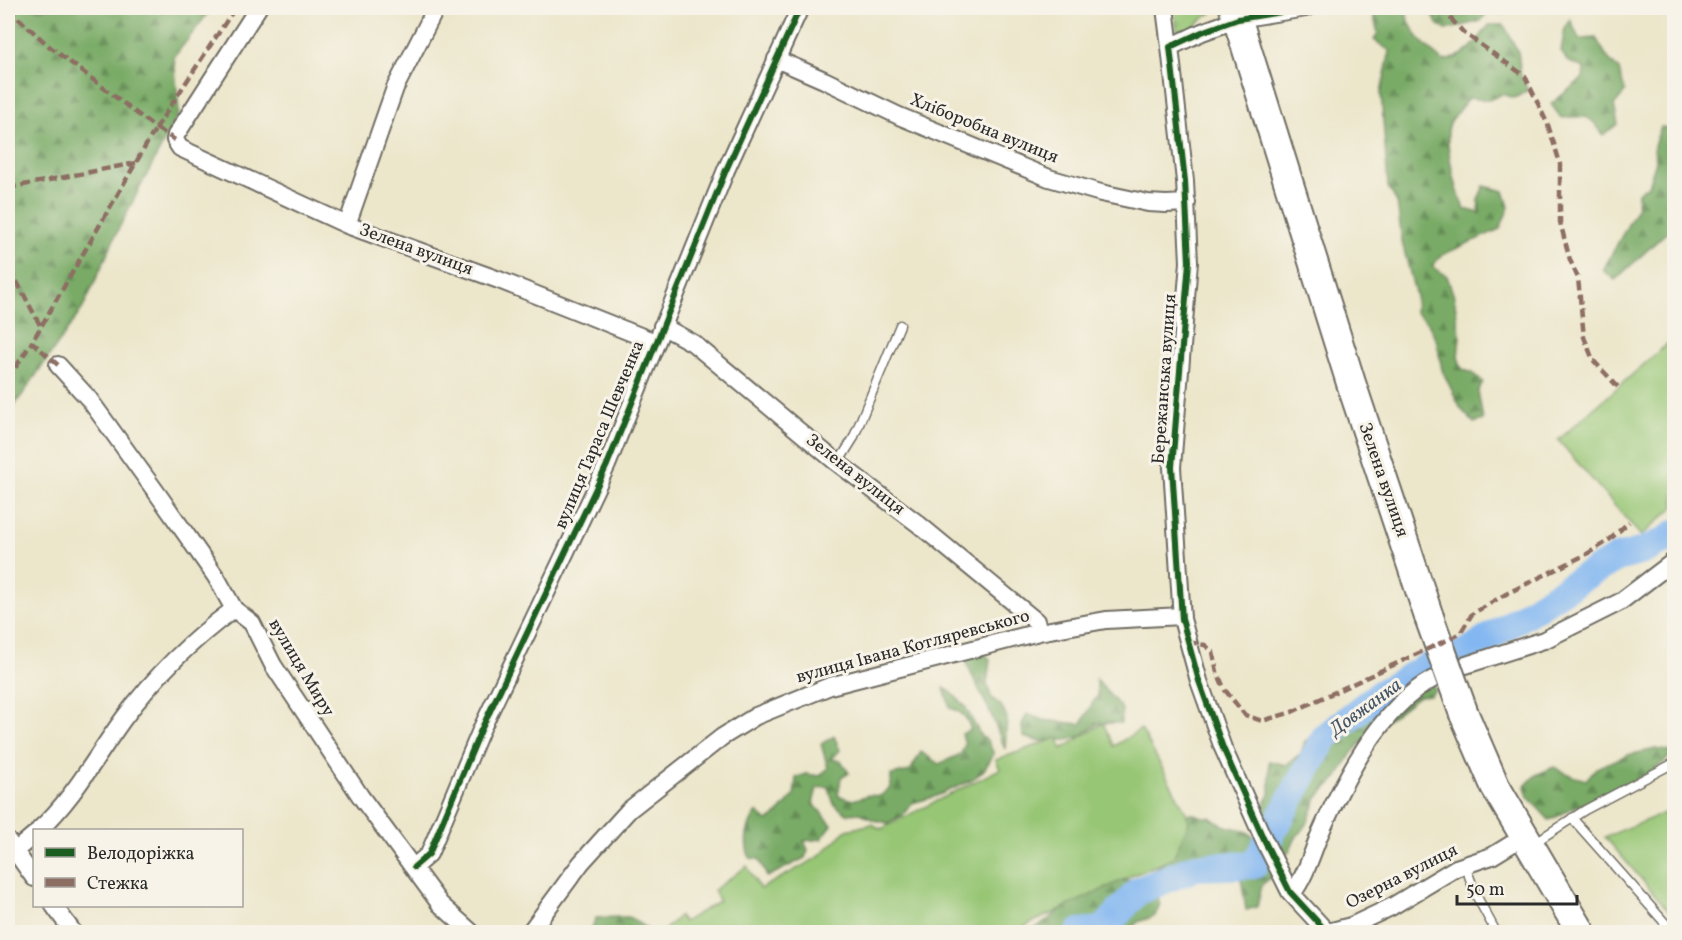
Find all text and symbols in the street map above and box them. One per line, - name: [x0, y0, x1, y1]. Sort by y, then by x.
- street label: Хліборобна вулиця: [906, 88, 1062, 170]
- street label: Зелена вулиця: [356, 218, 476, 282]
- street label: Бережанська вулиця: [1147, 293, 1183, 465]
- street label: вулиця Тараса Шевченка: [549, 337, 651, 533]
- street label: Зелена вулиця: [1352, 419, 1414, 541]
- street label: Зелена вулиця: [800, 428, 910, 522]
- street label: вулиця Івана Котляревського: [794, 604, 1032, 690]
- street label: вулиця Миру: [262, 614, 340, 722]
- water label: Довжанка: [1322, 672, 1408, 745]
- legend: [33, 829, 243, 907]
- street label: Озерна вулиця: [1342, 838, 1462, 916]
- text: Велодоріжка: [87, 842, 195, 867]
- scale bar: [1457, 868, 1577, 906]
- text: Стежка: [87, 872, 149, 897]
- text: 50 m: [1466, 878, 1505, 903]

